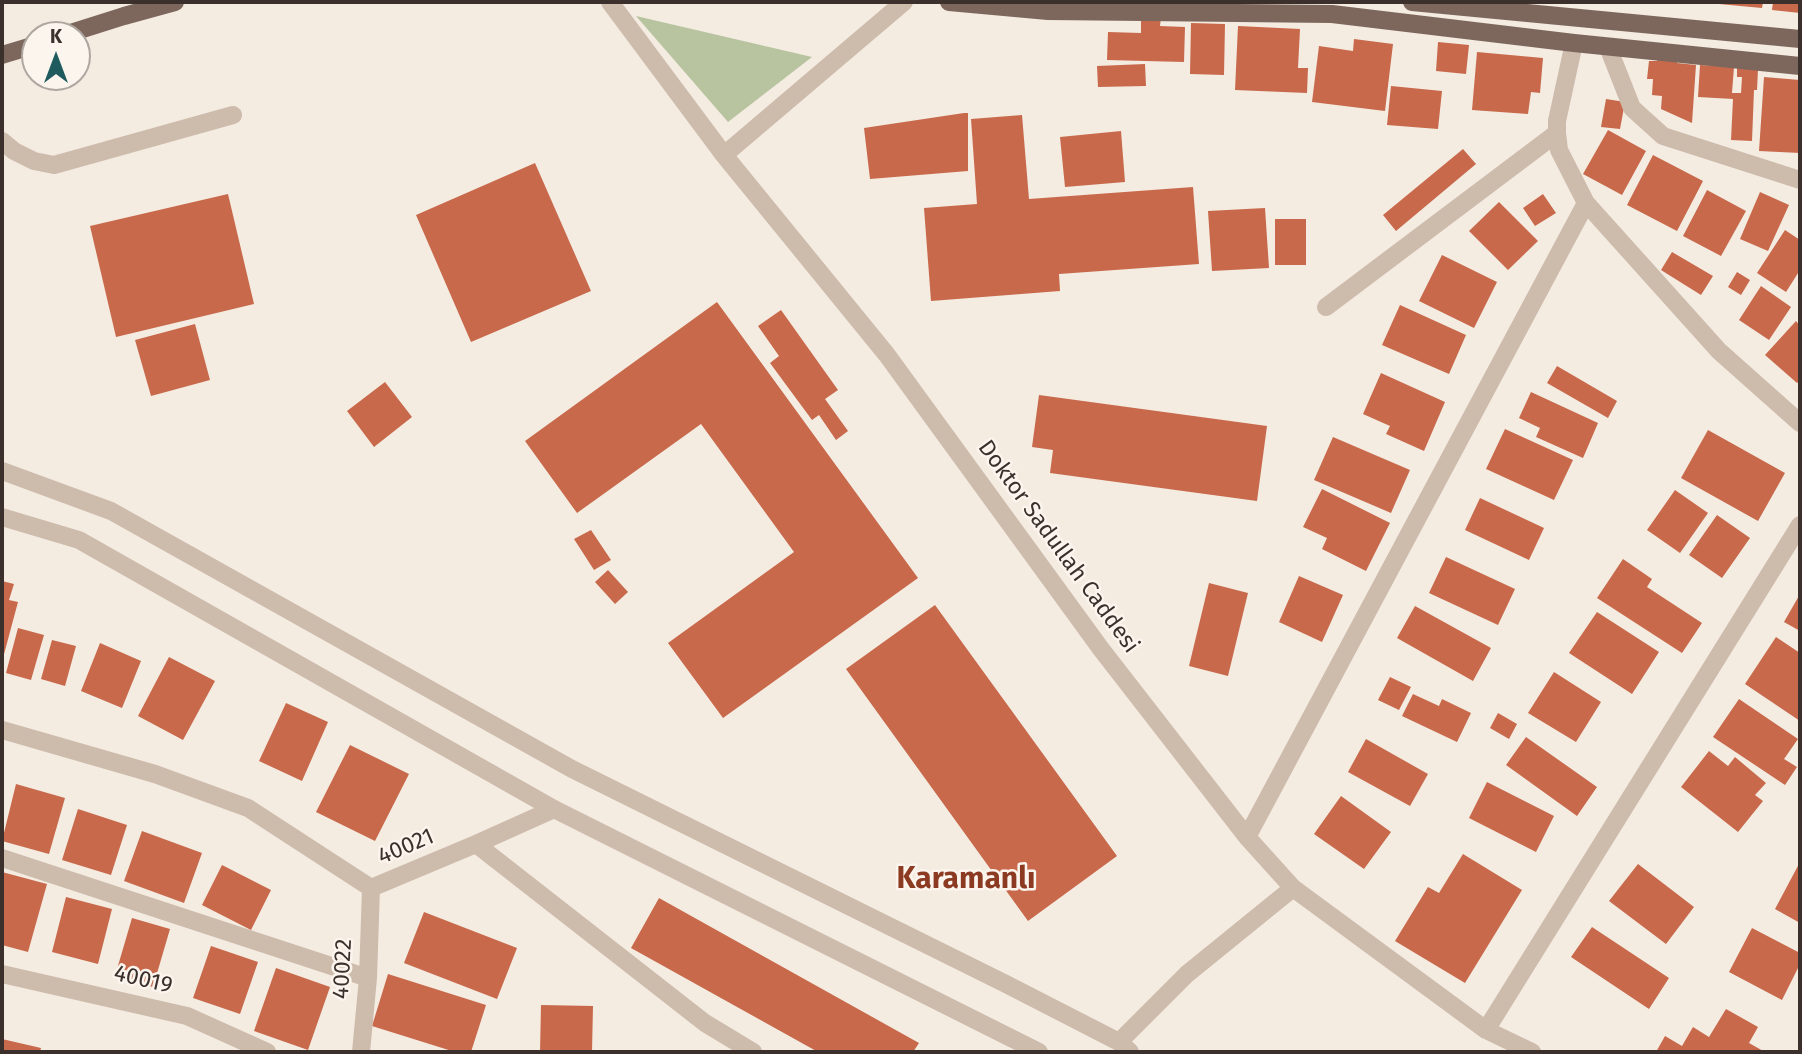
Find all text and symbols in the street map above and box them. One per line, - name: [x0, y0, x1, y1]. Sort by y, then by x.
- north arrow: [21, 21, 91, 91]
- text: K: [50, 25, 62, 48]
- street label: Doktor Sadullah Caddesi: [971, 435, 1145, 659]
- street label: 40021: [374, 823, 438, 871]
- district label: Karamanlı: [896, 862, 1036, 898]
- street label: 40022: [328, 938, 358, 1000]
- street label: 40019: [111, 960, 175, 1000]

